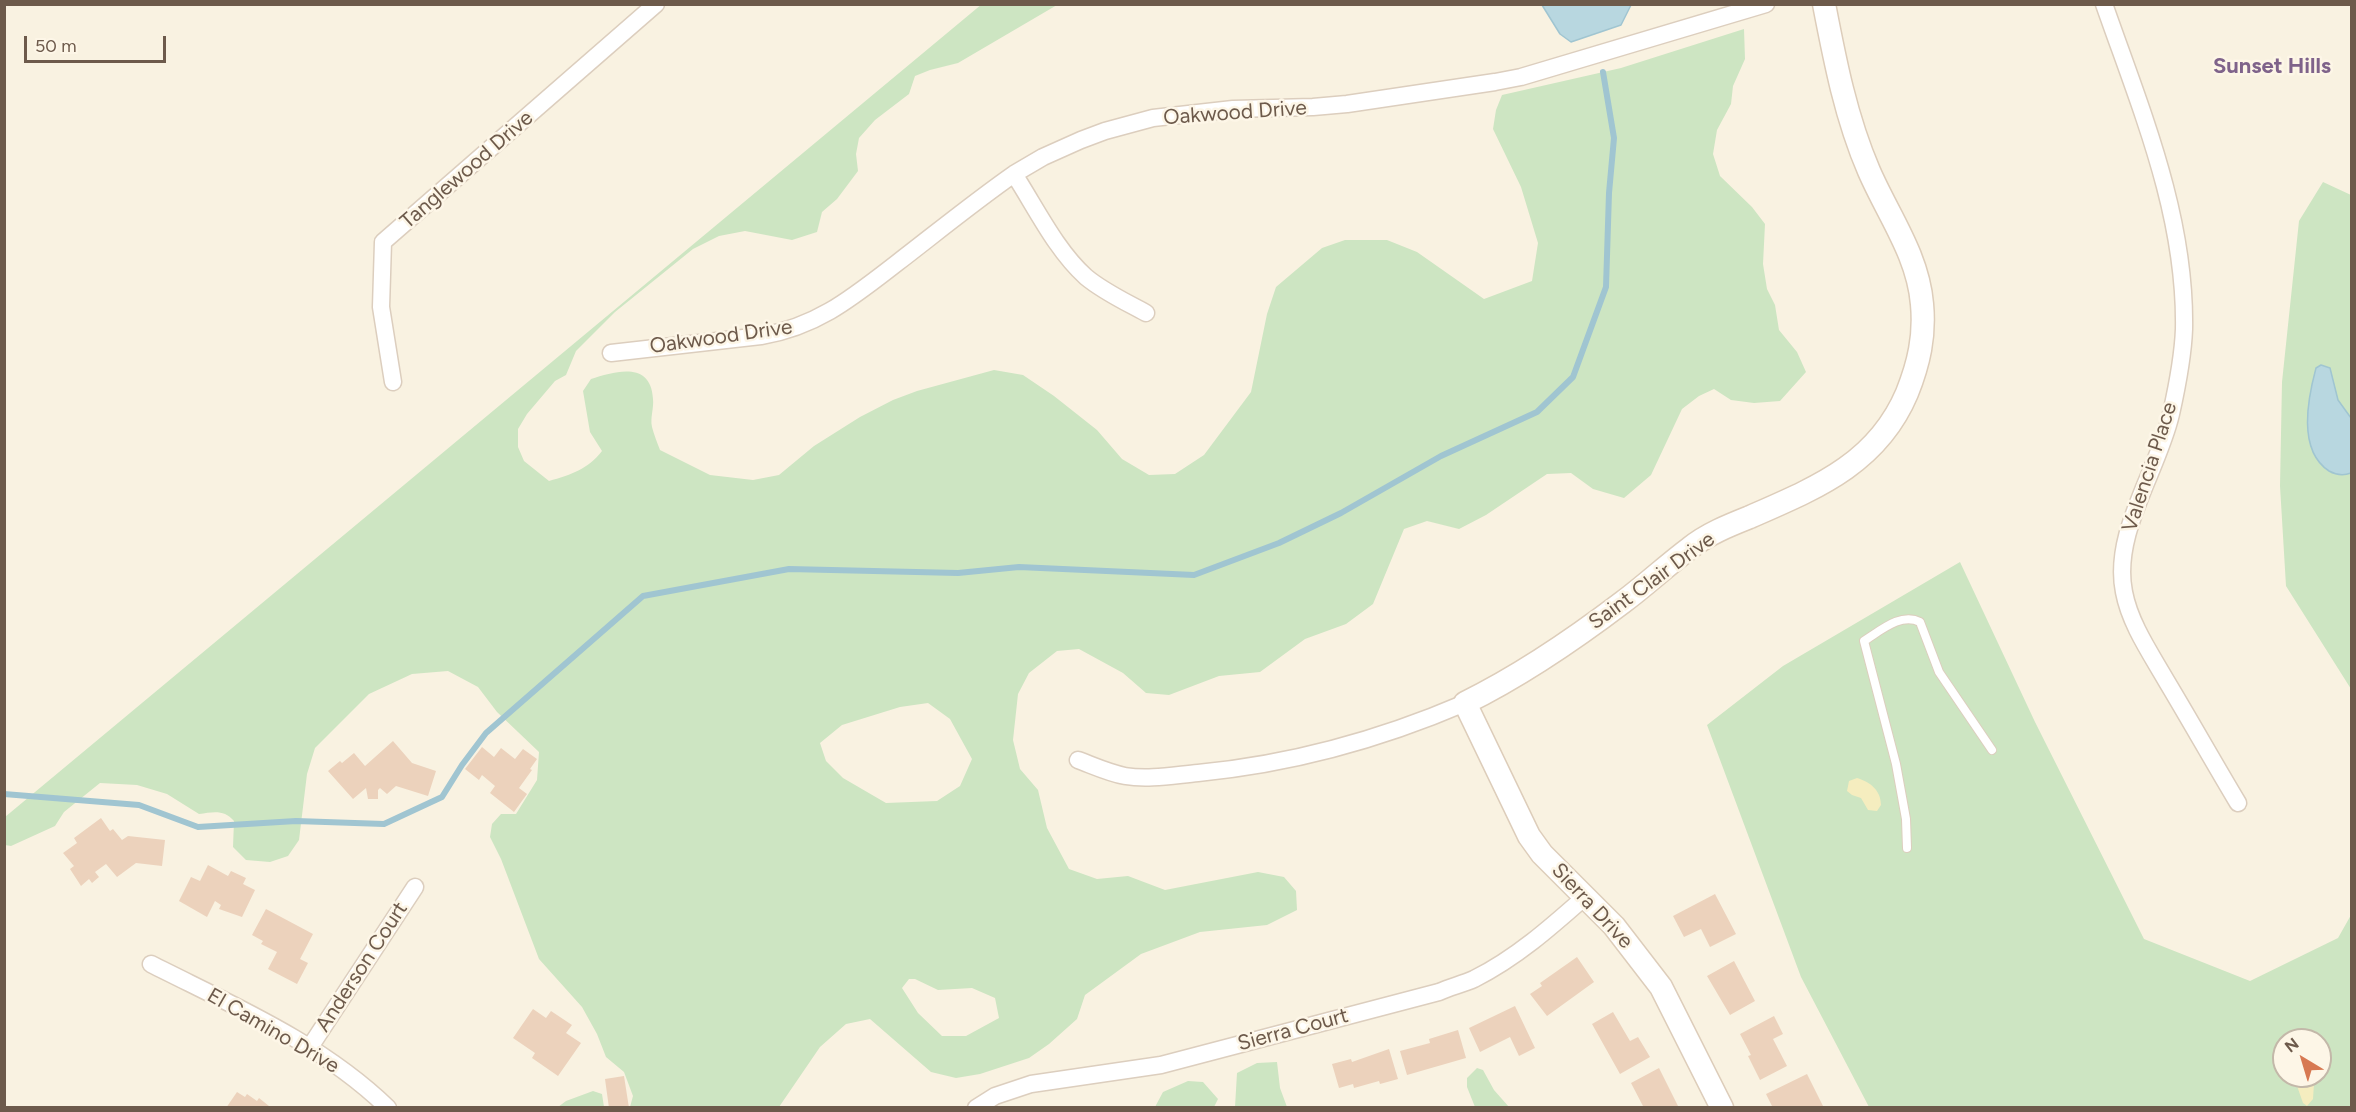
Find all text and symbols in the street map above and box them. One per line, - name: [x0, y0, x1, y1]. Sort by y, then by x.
- scale bar: [27, 24, 170, 62]
- text: 50 m: [35, 35, 77, 57]
- district label: Sunset Hills: [2213, 54, 2331, 80]
- street label: Oakwood Drive: [1162, 95, 1308, 131]
- street label: Tanglewood Drive: [396, 106, 538, 234]
- street label: Oakwood Drive: [648, 315, 794, 359]
- street label: Valencia Place: [2117, 399, 2183, 535]
- street label: Saint Clair Drive: [1584, 527, 1720, 635]
- street label: Sierra Drive: [1546, 858, 1638, 954]
- street label: Anderson Court: [311, 897, 413, 1037]
- street label: El Camino Drive: [202, 983, 344, 1079]
- street label: Sierra Court: [1235, 1003, 1351, 1057]
- north arrow: [2272, 1028, 2332, 1088]
- text: N: [2281, 1034, 2303, 1056]

